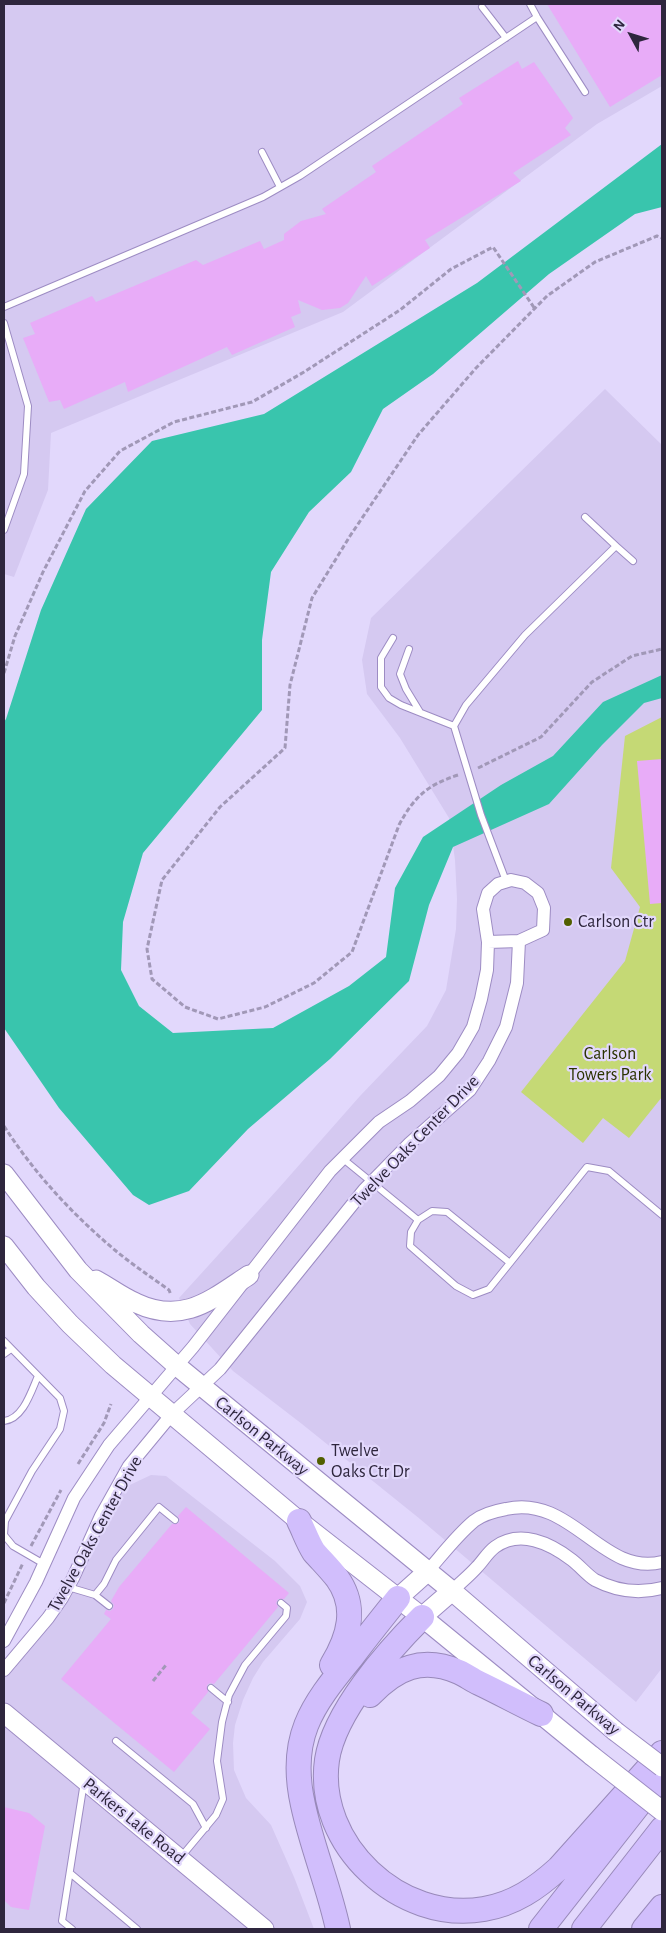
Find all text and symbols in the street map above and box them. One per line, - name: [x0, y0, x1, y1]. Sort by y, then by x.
- north arrow: [606, 10, 656, 60]
- text: N: [611, 17, 628, 34]
- place label: Carlson Ctr: [578, 911, 654, 933]
- marker: Carlson Ctr: [562, 916, 574, 928]
- park label: Carlson Towers Park: [569, 1043, 651, 1086]
- street label: Twelve Oaks Center Drive: [346, 1071, 484, 1211]
- street label: Carlson Parkway: [211, 1392, 313, 1480]
- place label: Twelve Oaks Ctr Dr: [331, 1440, 410, 1482]
- street label: Twelve Oaks Center Drive: [43, 1452, 147, 1616]
- marker: Twelve Oaks Ctr Dr: [315, 1455, 327, 1467]
- street label: Carlson Parkway: [523, 1650, 625, 1740]
- street label: Parkers Lake Road: [79, 1773, 189, 1869]

